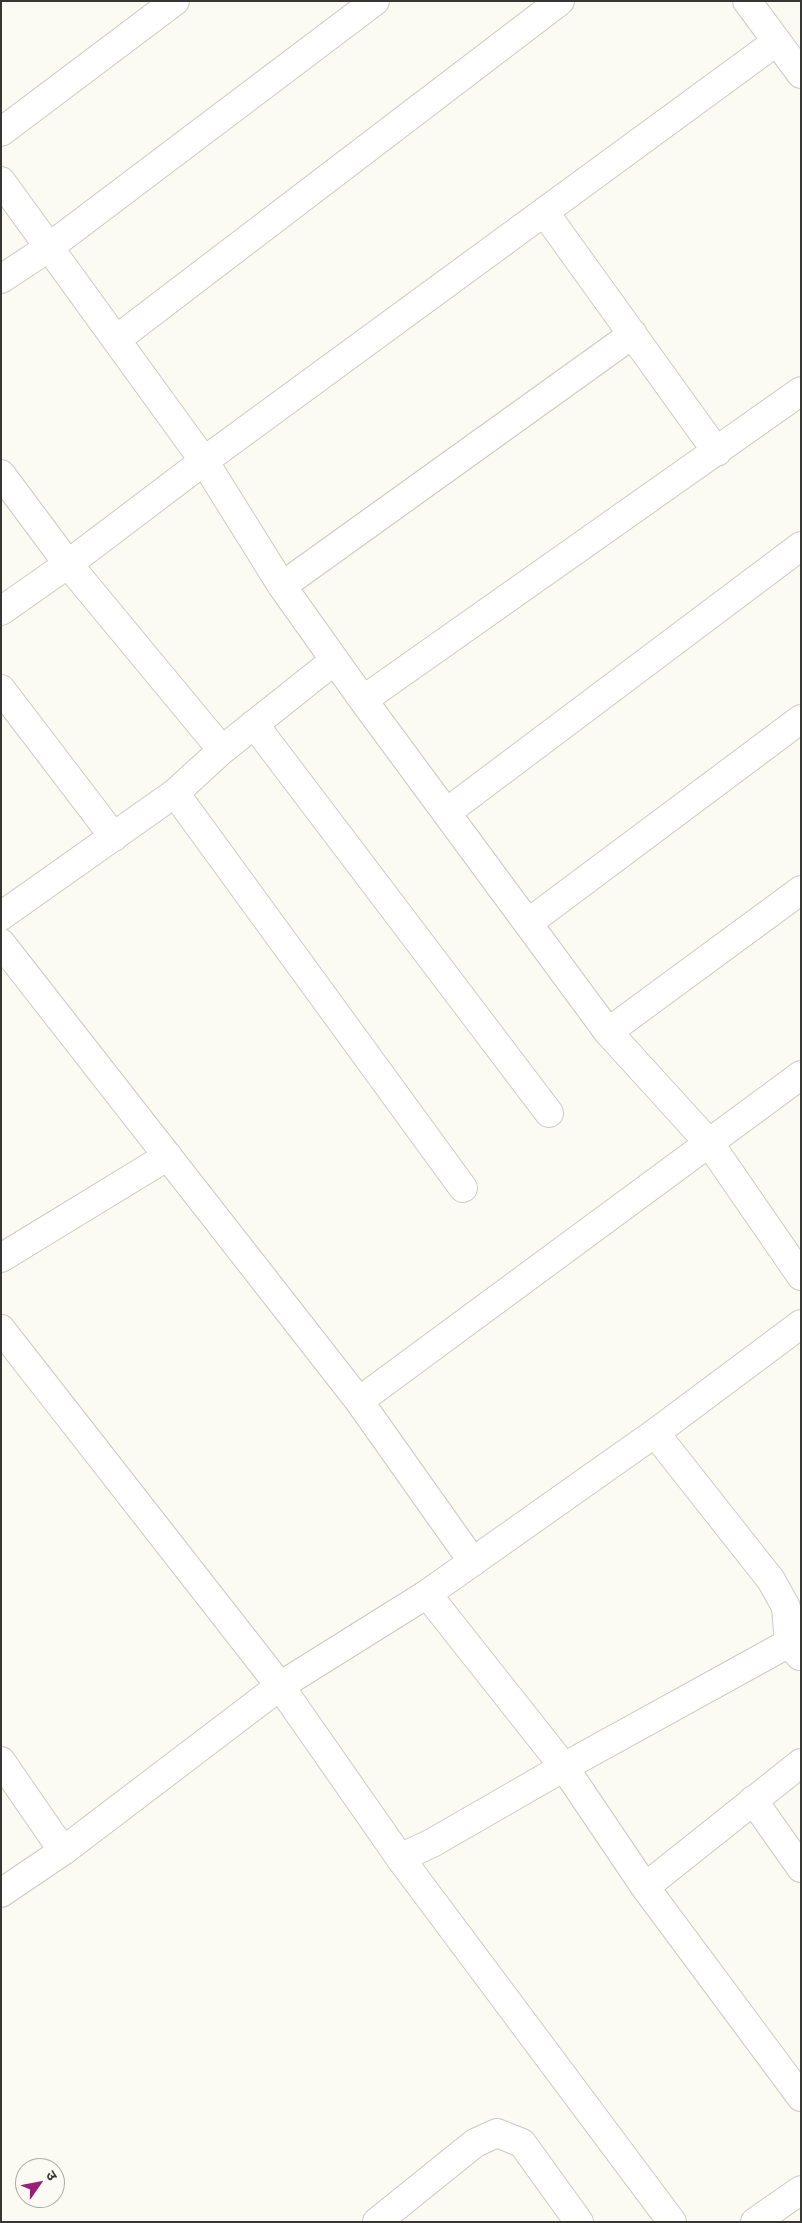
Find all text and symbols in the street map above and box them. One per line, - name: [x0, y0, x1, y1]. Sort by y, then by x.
- north arrow: [15, 2158, 65, 2208]
- text: उ: [42, 2167, 62, 2184]

